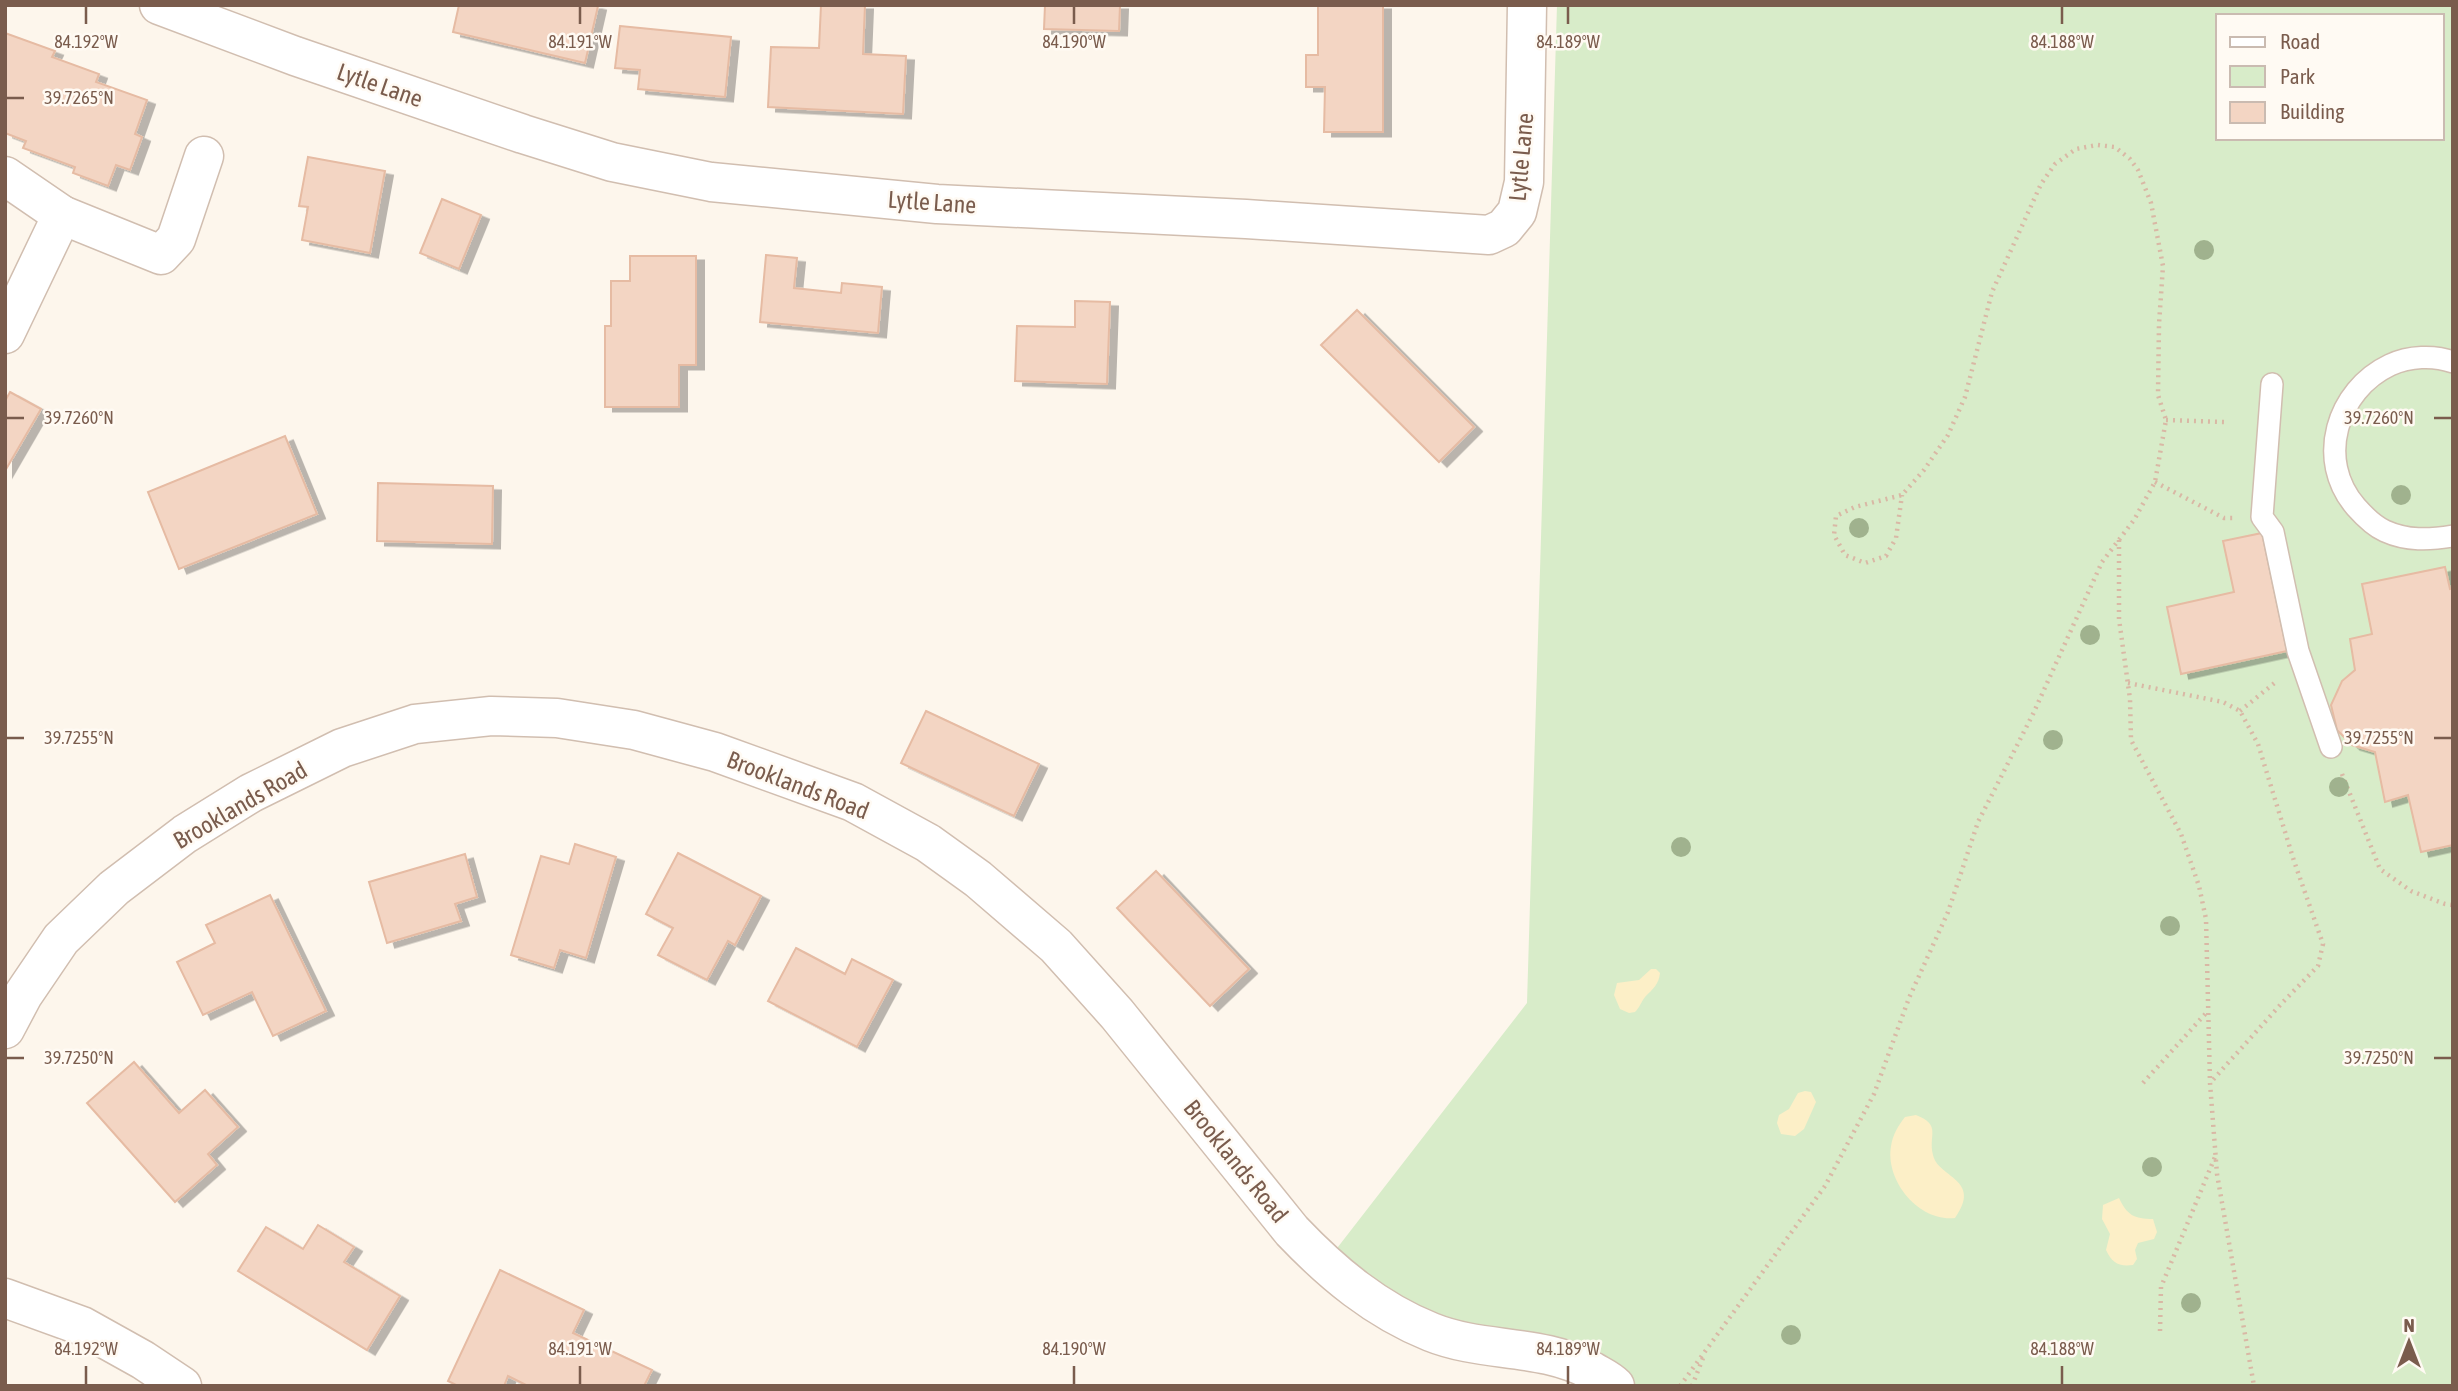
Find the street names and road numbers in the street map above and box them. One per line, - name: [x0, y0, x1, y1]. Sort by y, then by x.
- street label: Lytle Lane: [334, 58, 426, 112]
- street label: Lytle Lane: [1504, 112, 1538, 202]
- street label: Lytle Lane: [887, 185, 977, 219]
- street label: Brooklands Road: [723, 746, 873, 824]
- street label: Brooklands Road: [168, 756, 312, 854]
- street label: Brooklands Road: [1178, 1094, 1294, 1228]

